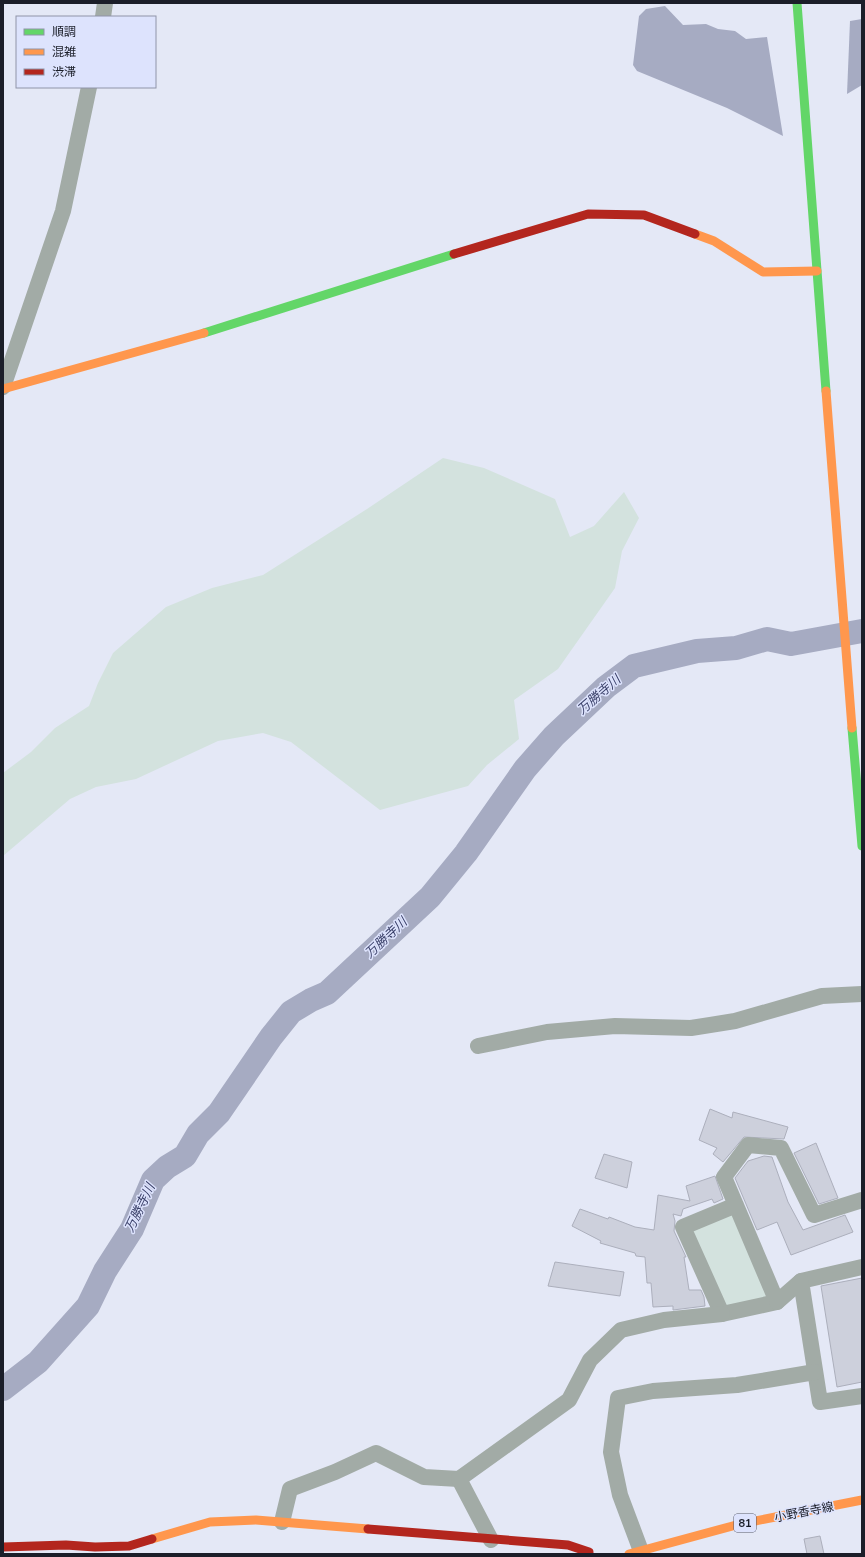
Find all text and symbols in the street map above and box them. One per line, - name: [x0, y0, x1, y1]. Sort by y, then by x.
- legend: [16, 16, 156, 88]
- text: 順調: [52, 24, 76, 40]
- text: 混雑: [52, 44, 76, 60]
- text: 渋滞: [52, 64, 76, 80]
- water label: 万勝寺川: [573, 670, 626, 719]
- water label: 万勝寺川: [361, 912, 413, 962]
- water label: 万勝寺川: [121, 1179, 160, 1235]
- street label: 小野香寺線: [773, 1498, 835, 1526]
- road number: 81: [734, 1514, 756, 1532]

